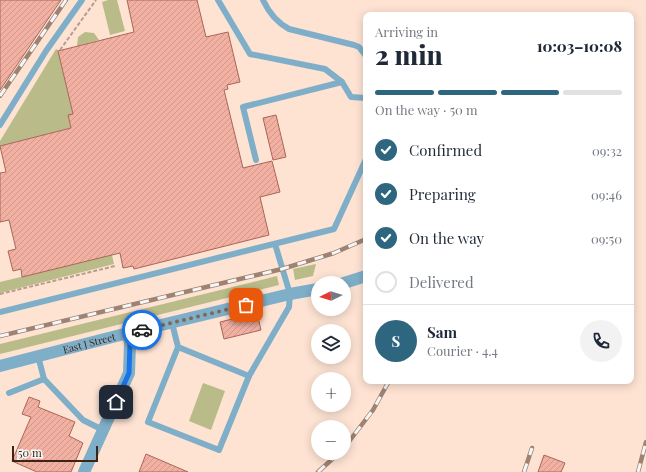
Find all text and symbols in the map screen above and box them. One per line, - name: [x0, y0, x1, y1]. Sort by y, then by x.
- text: Arriving in: [375, 23, 438, 40]
- text: 10:03–10:08: [537, 36, 622, 56]
- text: 2 min: [375, 37, 443, 72]
- text: On the way · 50 m: [375, 101, 478, 118]
- icon: check: [375, 139, 397, 161]
- text: Confirmed: [409, 140, 482, 160]
- text: 09:32: [592, 142, 622, 159]
- icon: check: [375, 183, 397, 205]
- text: Preparing: [409, 184, 476, 204]
- text: 09:46: [591, 186, 622, 203]
- icon: check: [375, 227, 397, 249]
- text: On the way: [409, 228, 484, 248]
- text: 09:50: [591, 230, 622, 247]
- text: Delivered: [409, 272, 474, 292]
- north arrow: [311, 276, 351, 316]
- map controls: [311, 276, 351, 460]
- pin: [229, 288, 263, 322]
- icon: bag: [235, 294, 257, 316]
- courier: [122, 310, 162, 350]
- icon: car: [131, 319, 153, 341]
- button: phone: [580, 320, 622, 362]
- text: Sam: [427, 322, 457, 342]
- button: layers: [311, 324, 351, 364]
- street label: East J Street: [61, 329, 117, 357]
- text: S: [392, 331, 400, 351]
- text: Courier · 4.4: [427, 342, 498, 359]
- button: +: [311, 372, 351, 412]
- pin: [99, 385, 133, 419]
- icon: home: [105, 391, 127, 413]
- button: −: [311, 420, 351, 460]
- scale bar: [12, 444, 98, 463]
- text: 50 m: [18, 445, 42, 460]

